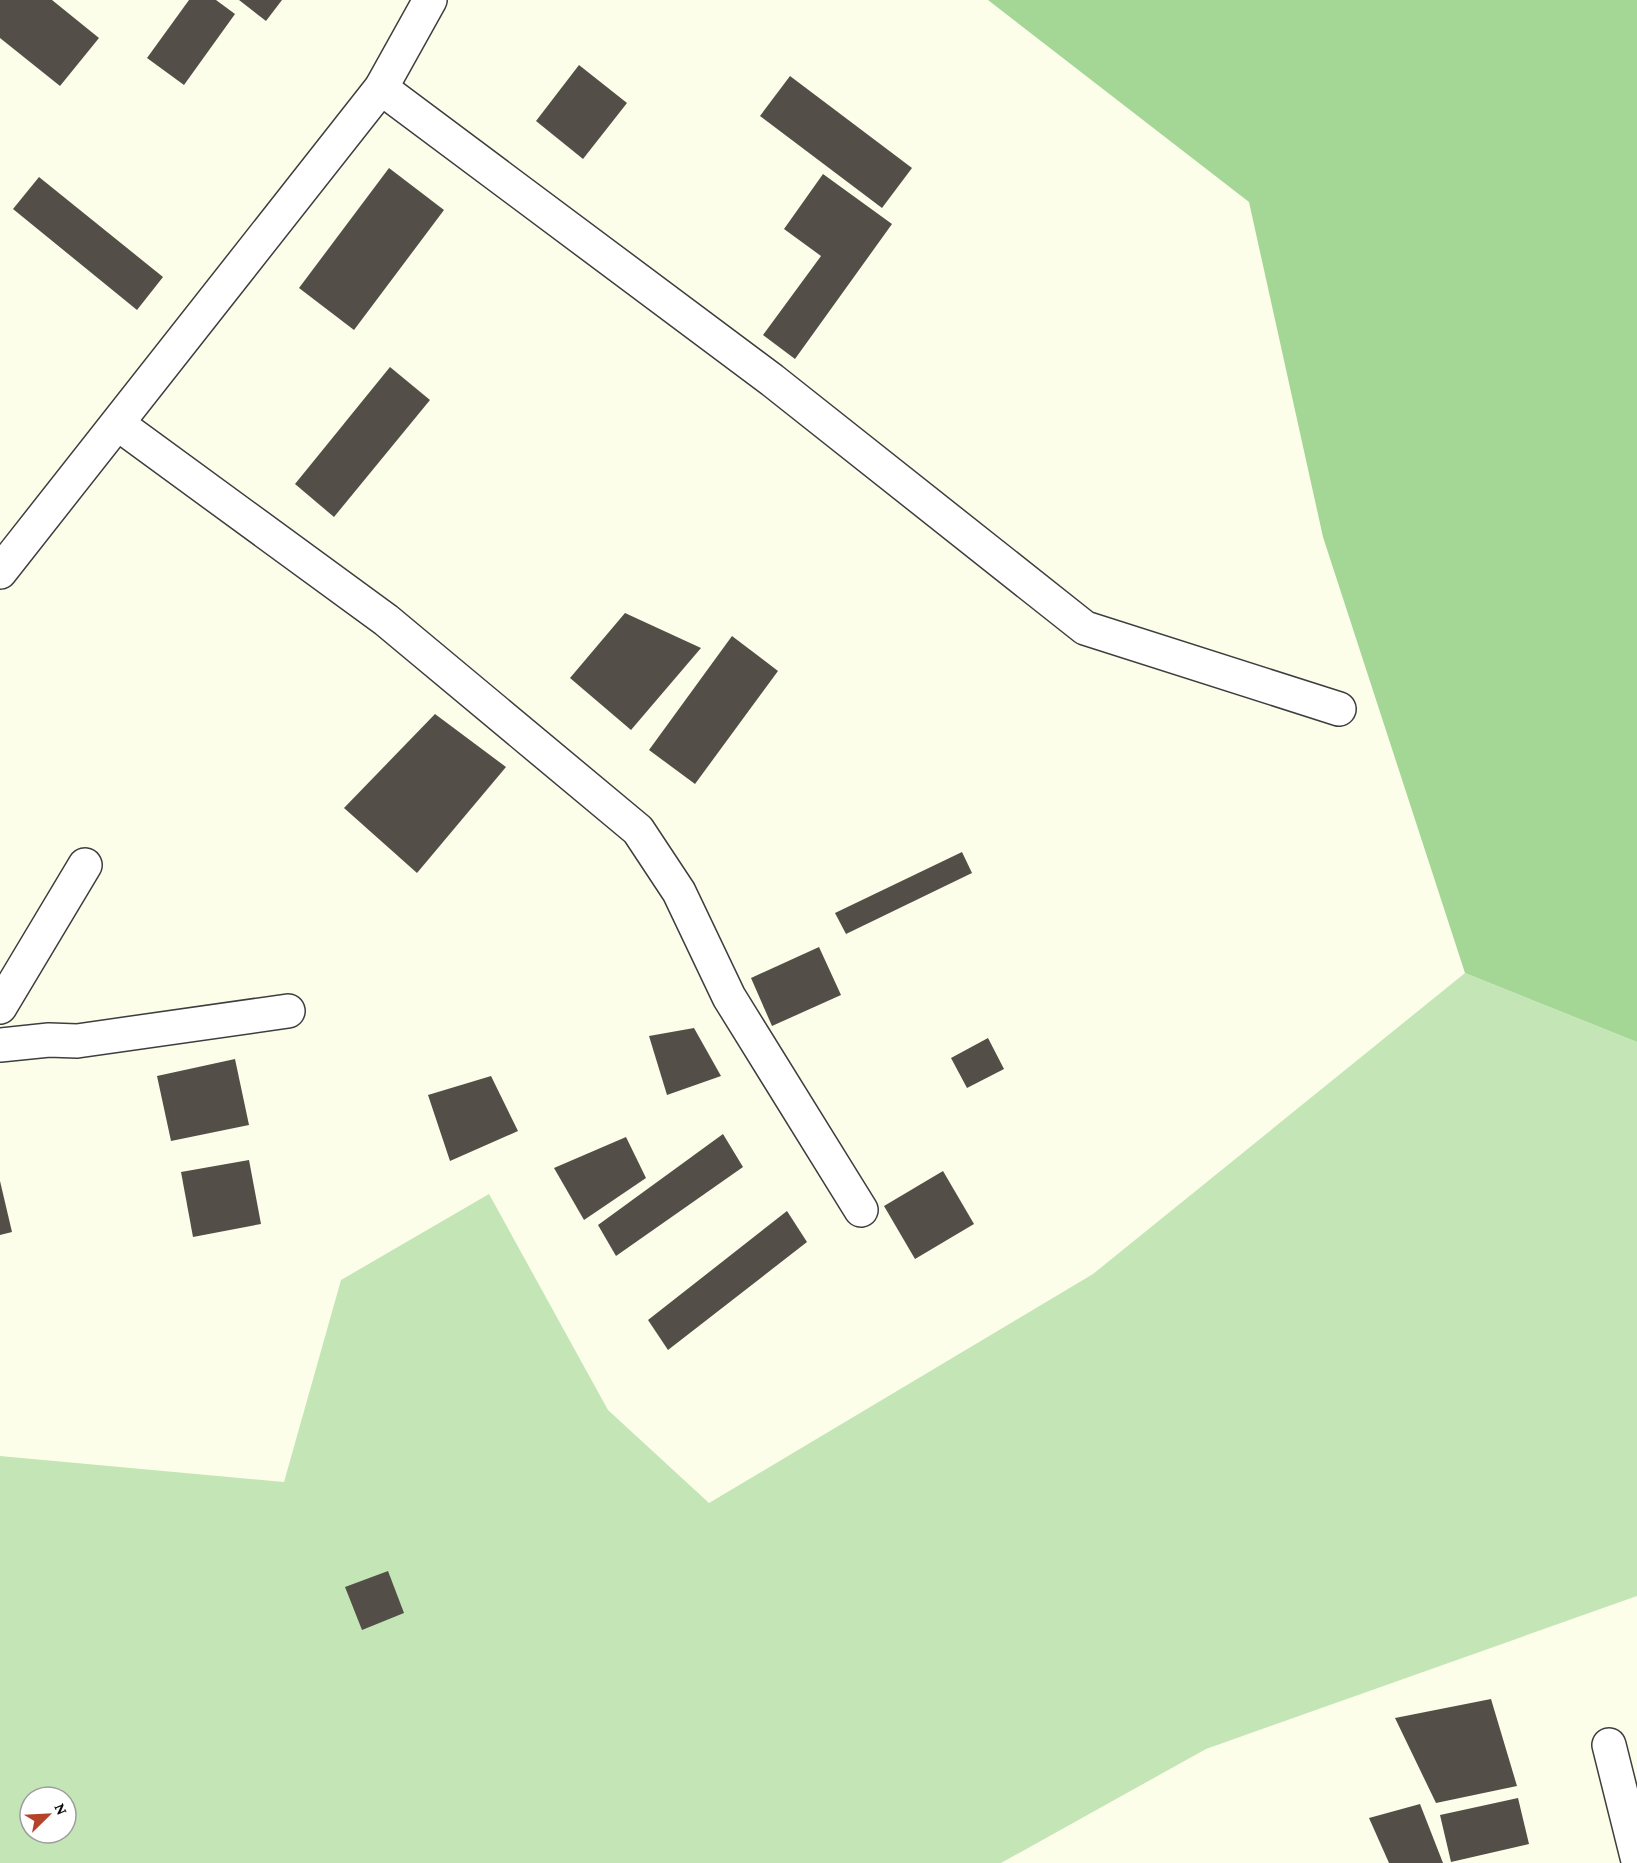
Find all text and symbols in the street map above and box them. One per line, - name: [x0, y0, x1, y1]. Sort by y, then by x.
- north arrow: [18, 1785, 78, 1845]
- text: N: [51, 1801, 71, 1818]

